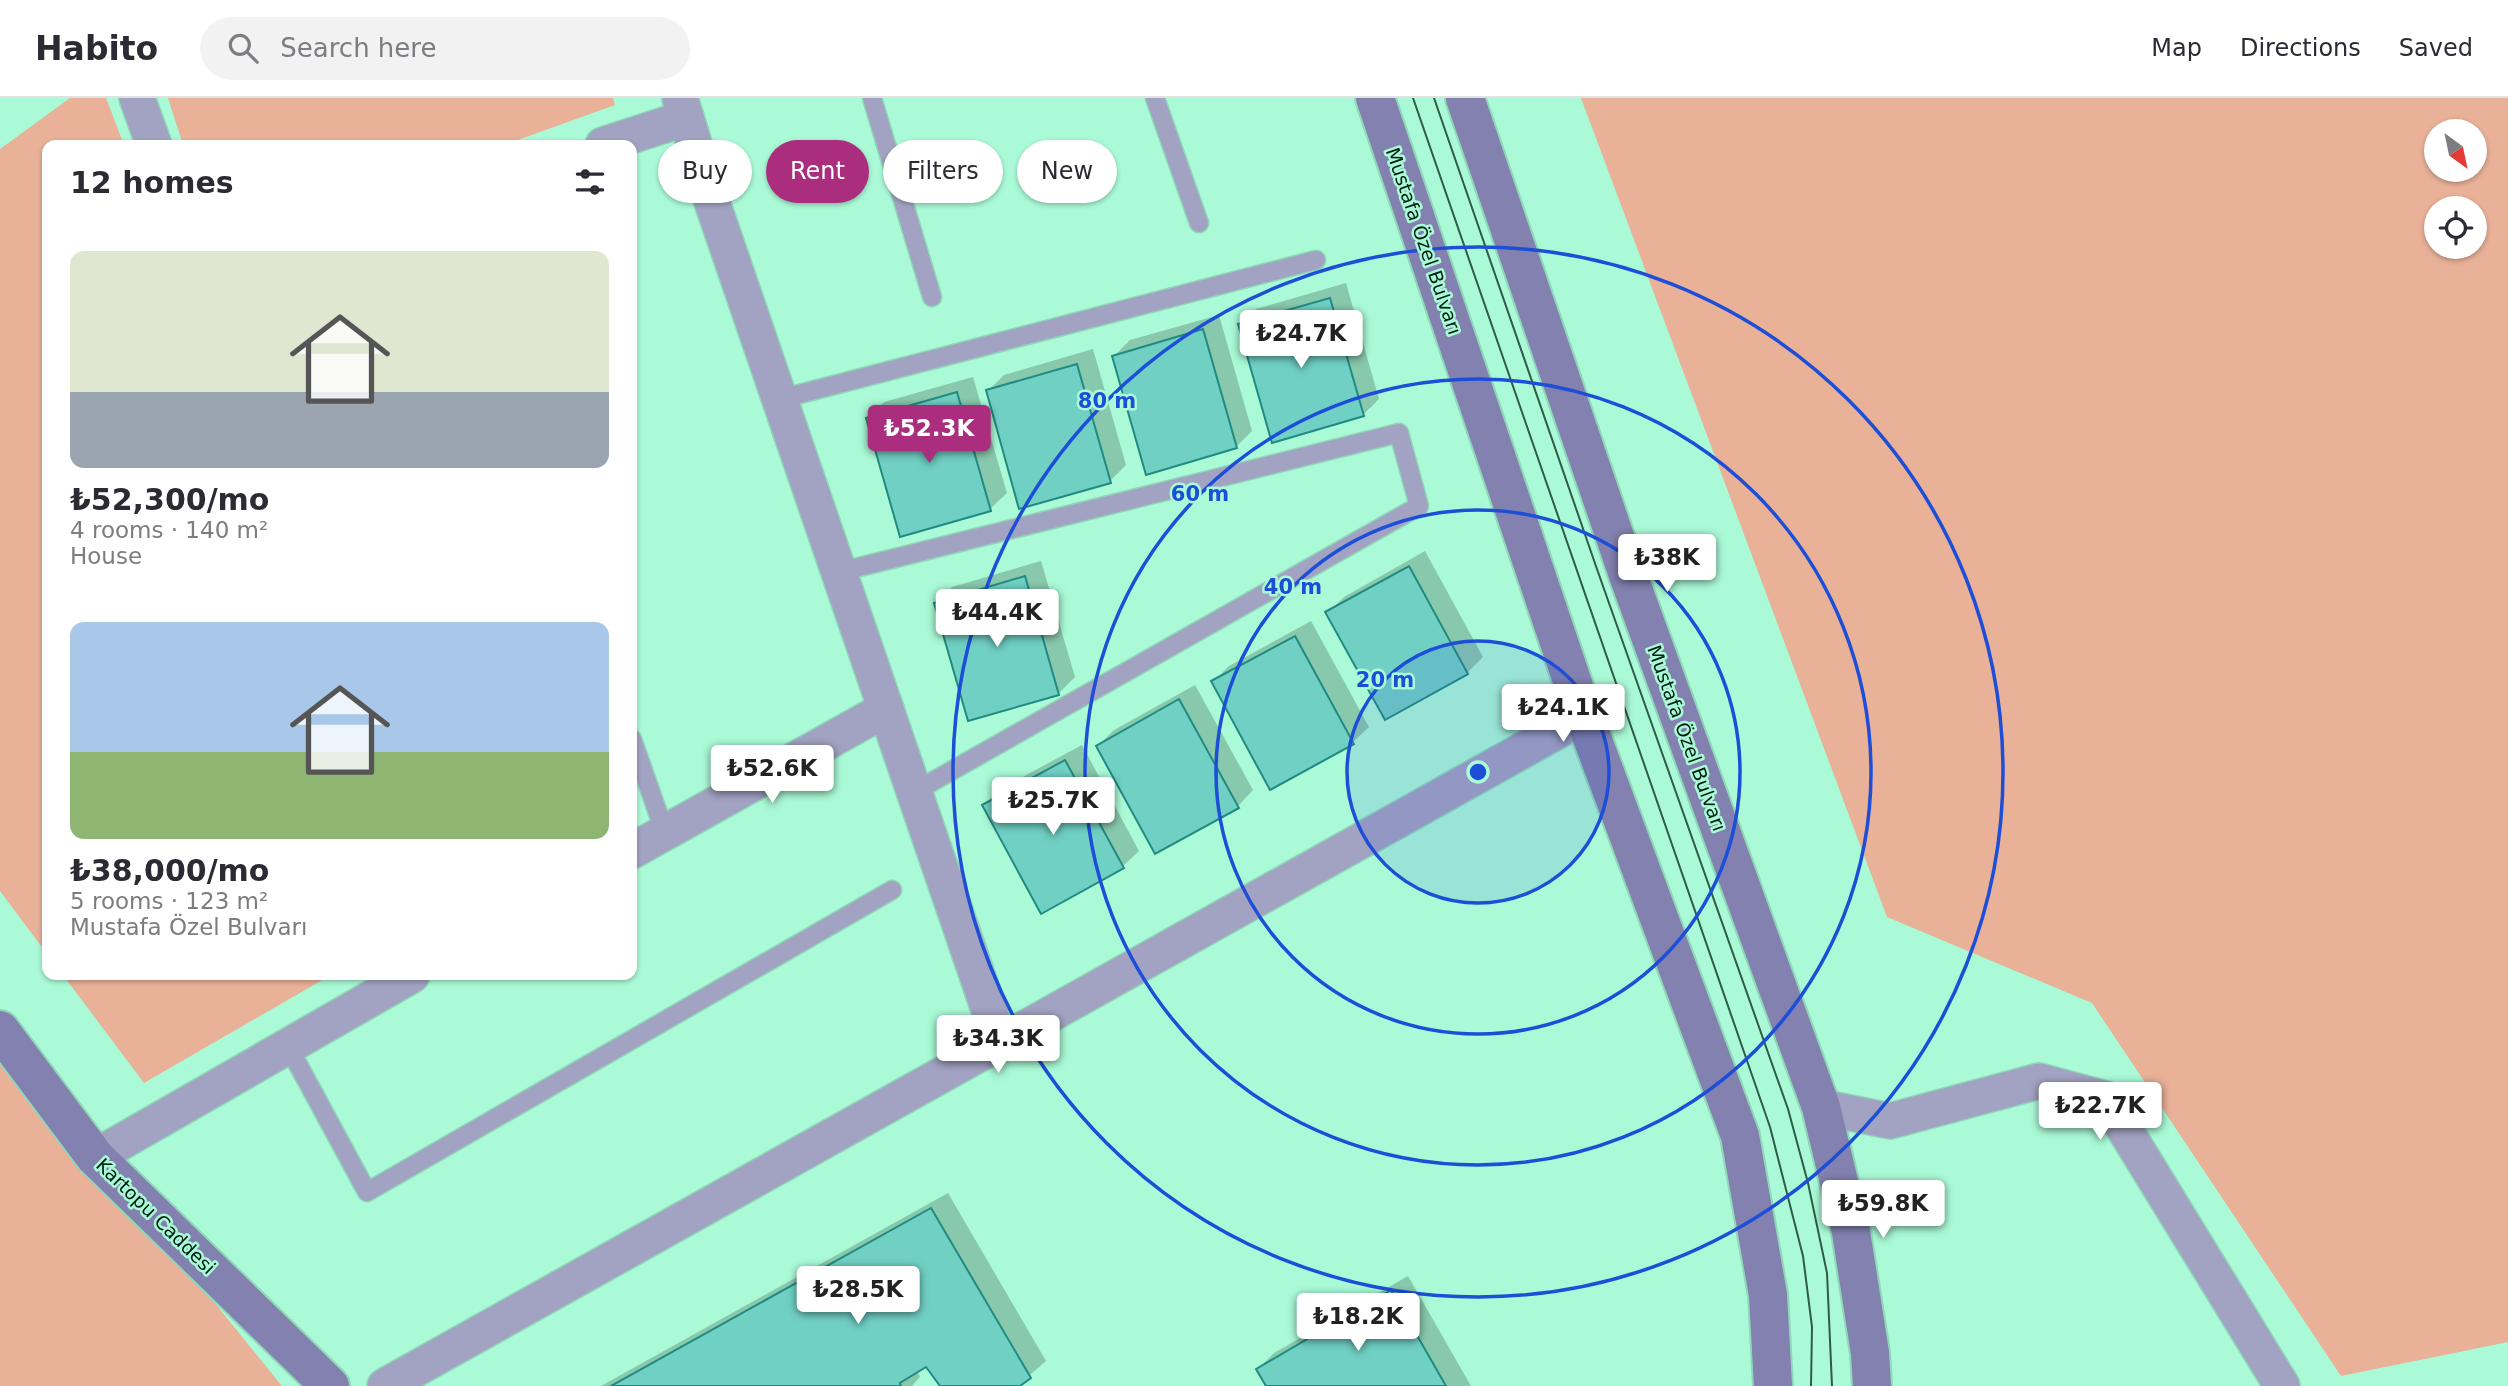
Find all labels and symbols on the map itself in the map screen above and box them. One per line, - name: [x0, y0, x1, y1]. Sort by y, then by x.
- north arrow: [2424, 119, 2487, 182]
- street label: Mustafa Özel Bulvarı: [1382, 145, 1466, 337]
- pin: ₺24.7K: [1244, 310, 1358, 370]
- text: 80 m: [1078, 389, 1136, 413]
- pin: ₺52.3K: [872, 406, 986, 465]
- text: 60 m: [1171, 482, 1229, 506]
- pin: ₺38K: [1626, 534, 1708, 594]
- text: 40 m: [1264, 575, 1322, 599]
- pin: ₺44.4K: [940, 589, 1054, 649]
- street label: Mustafa Özel Bulvarı: [1643, 642, 1731, 834]
- text: 20 m: [1356, 668, 1414, 692]
- pin: ₺24.1K: [1506, 684, 1620, 744]
- pin: ₺52.6K: [715, 746, 829, 805]
- centre of rings: [1466, 760, 1490, 784]
- pin: ₺25.7K: [996, 778, 1110, 837]
- pin: ₺34.3K: [941, 1016, 1055, 1075]
- pin: ₺22.7K: [2043, 1082, 2157, 1142]
- street label: Kartopu Caddesi: [92, 1154, 220, 1278]
- pin: ₺59.8K: [1826, 1180, 1940, 1240]
- pin: ₺28.5K: [801, 1266, 915, 1326]
- pin: ₺18.2K: [1301, 1294, 1415, 1353]

